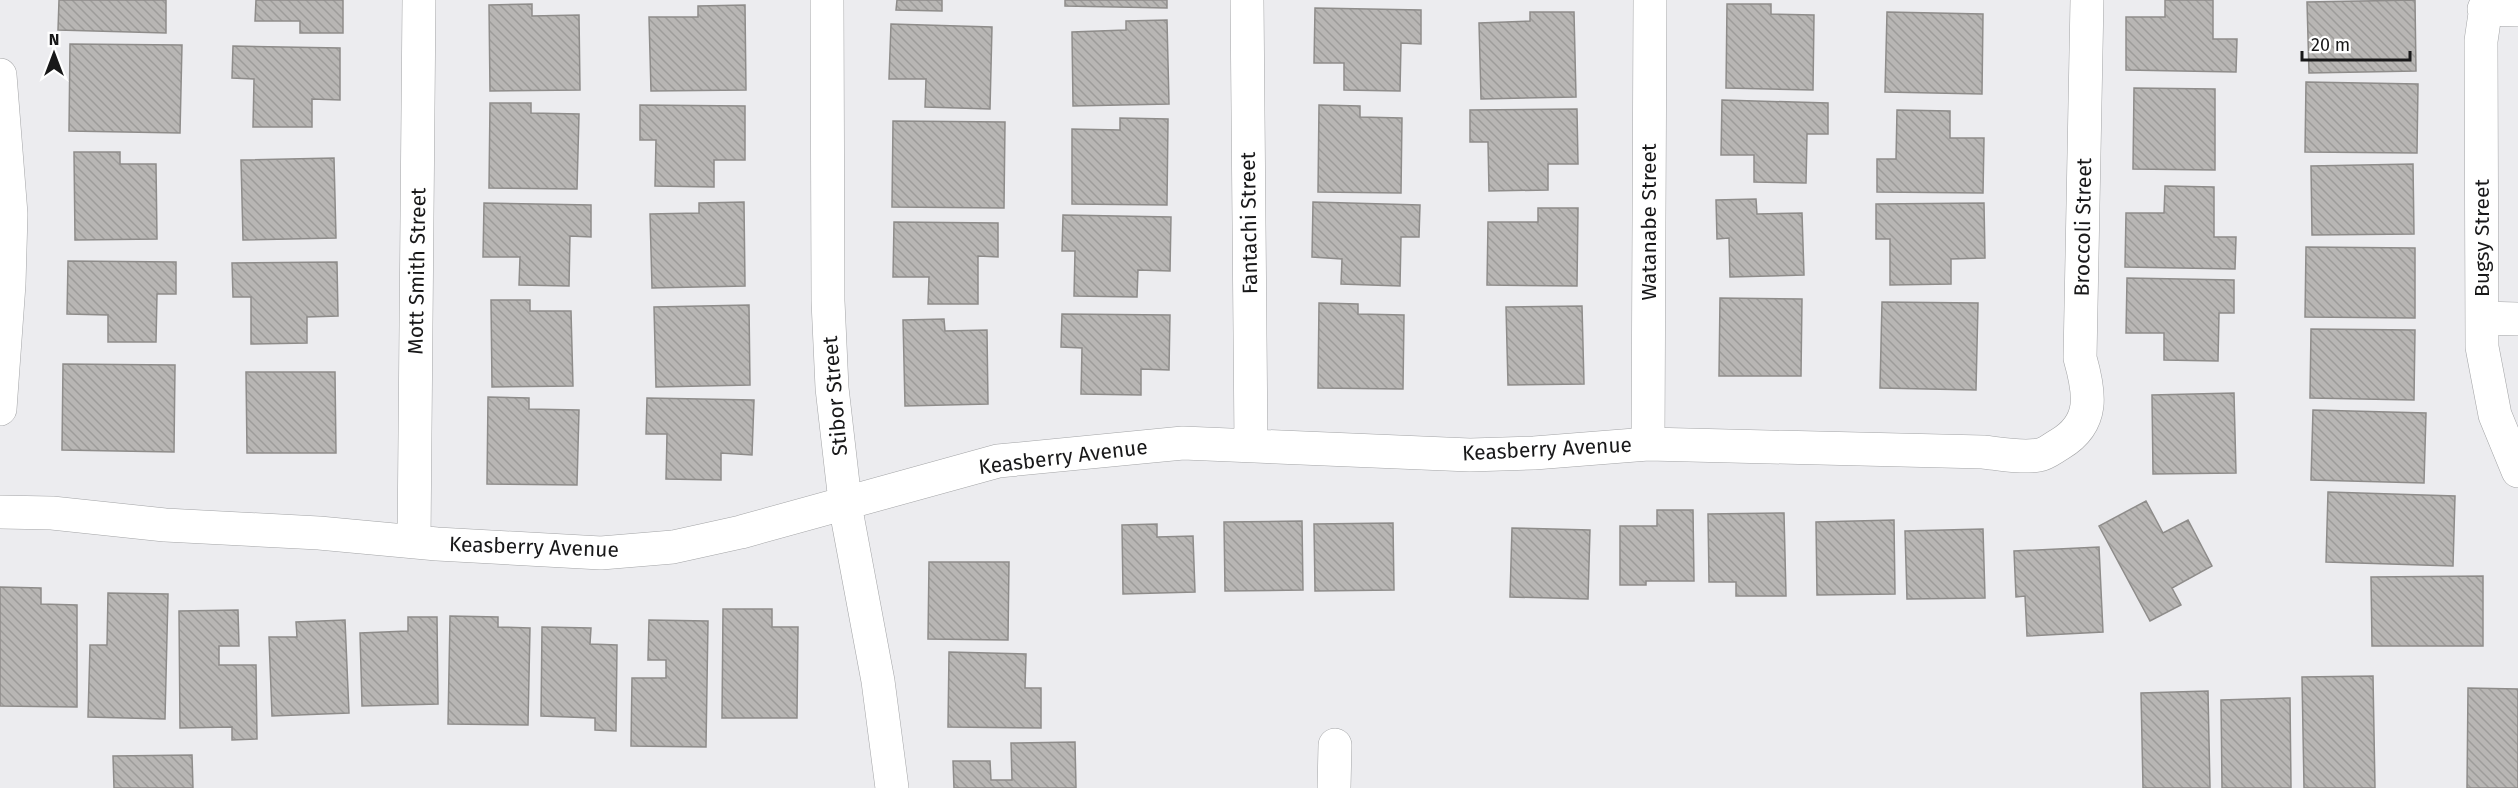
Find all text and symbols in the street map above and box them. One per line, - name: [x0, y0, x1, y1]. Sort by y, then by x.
- north arrow: [24, 24, 84, 84]
- scale bar: [2302, 24, 2410, 62]
- text: N: [49, 30, 59, 49]
- text: 20 m: [2311, 34, 2350, 56]
- street label: Watanabe Street: [1636, 143, 1662, 301]
- street label: Fantachi Street: [1235, 151, 1263, 294]
- street label: Broccoli Street: [2069, 157, 2097, 297]
- street label: Bugsy Street: [2469, 179, 2495, 297]
- street label: Mott Smith Street: [403, 187, 431, 355]
- street label: Stibor Street: [817, 335, 853, 457]
- street label: Keasberry Avenue: [1461, 432, 1633, 466]
- street label: Keasberry Avenue: [977, 434, 1149, 480]
- street label: Keasberry Avenue: [449, 531, 619, 563]

